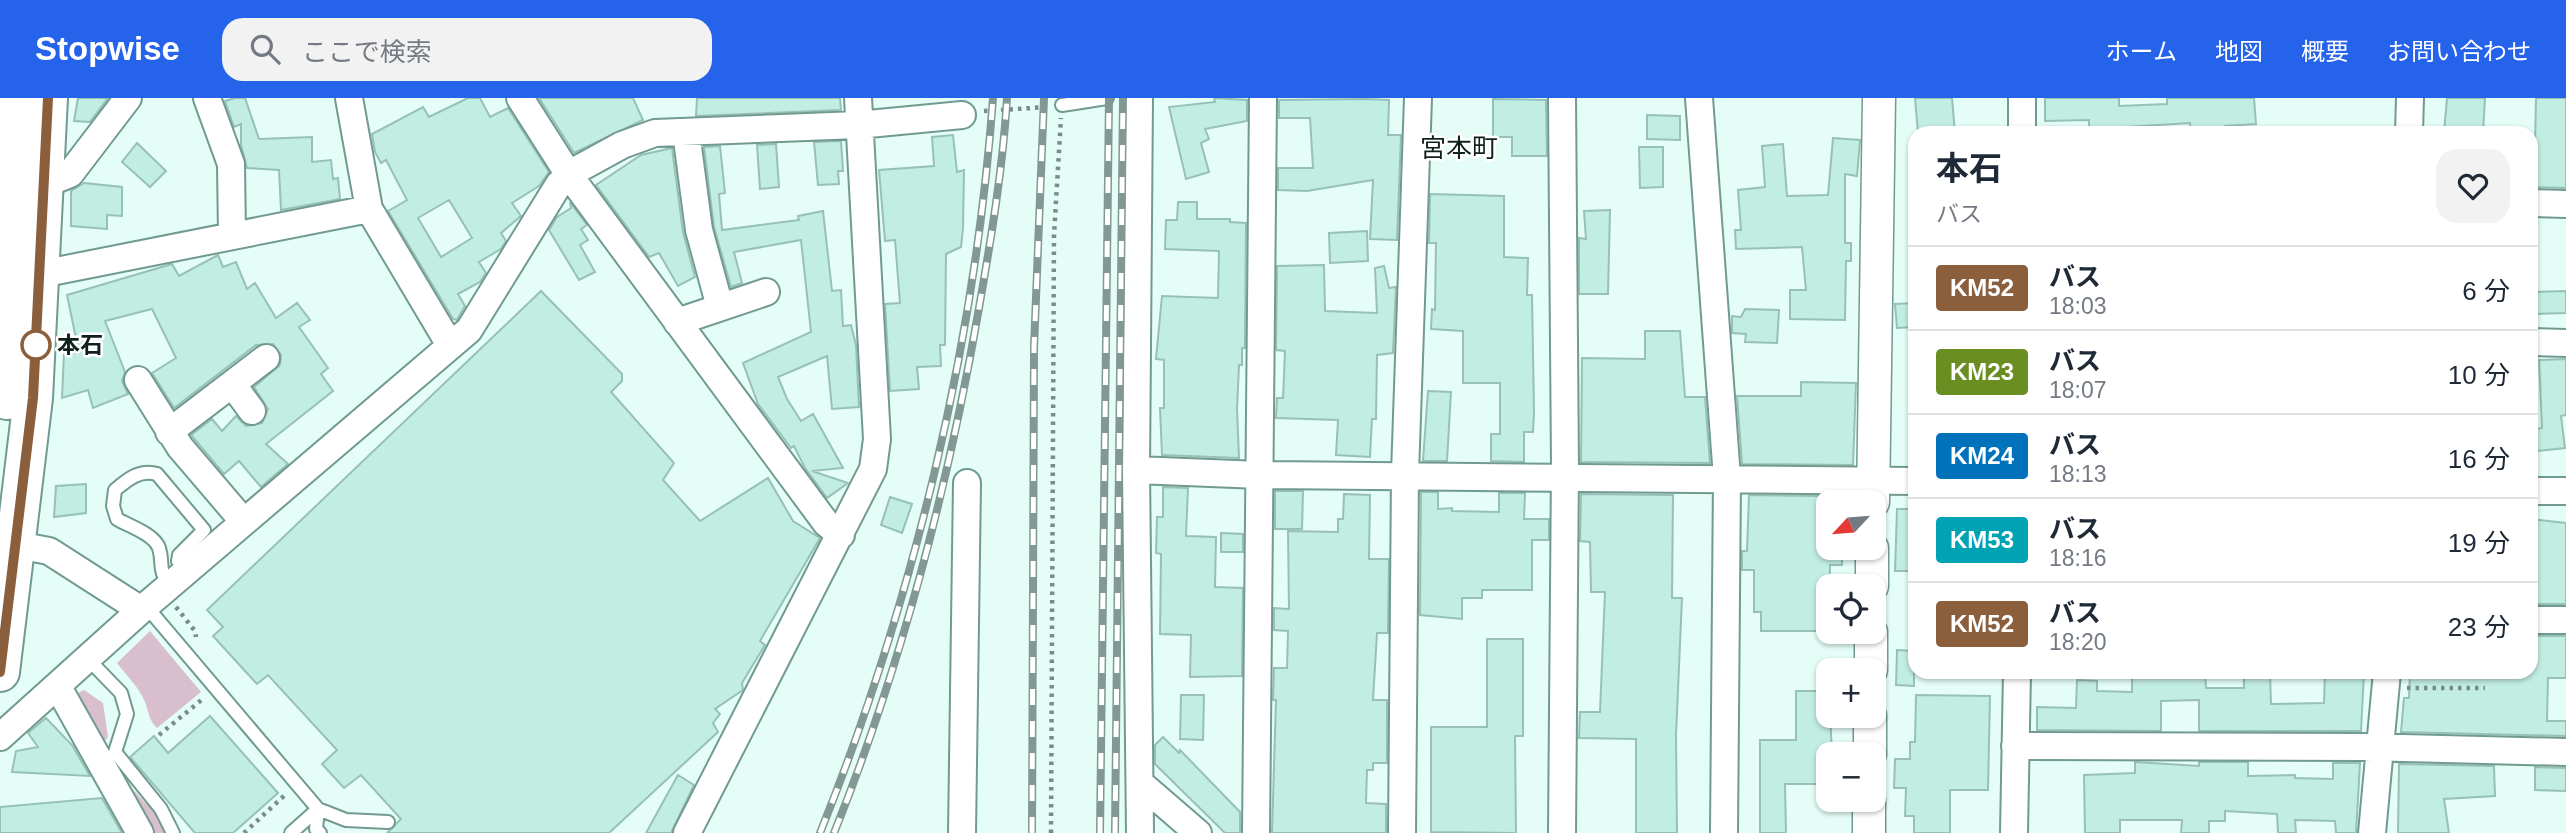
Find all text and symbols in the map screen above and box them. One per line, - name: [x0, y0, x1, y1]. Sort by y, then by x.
- search box: [222, 18, 712, 81]
- text: Stopwise: [35, 30, 180, 67]
- icon: search: [246, 30, 284, 68]
- text: ここで検索: [302, 37, 432, 67]
- text: ホーム: [2106, 38, 2177, 65]
- text: 地図: [2215, 38, 2263, 65]
- text: 概要: [2301, 38, 2349, 65]
- text: お問い合わせ: [2387, 38, 2531, 65]
- district label: 宮本町: [1420, 133, 1498, 163]
- button: heart: [2436, 149, 2510, 223]
- text: 本石: [1936, 150, 2002, 187]
- text: バス: [1936, 201, 1982, 227]
- text: バス: [2049, 262, 2101, 292]
- text: KM52: [1950, 274, 2014, 301]
- text: 6 分: [2462, 276, 2510, 306]
- text: 18:03: [2049, 293, 2107, 319]
- marker: 本石: [21, 330, 51, 360]
- place label: 本石: [57, 332, 103, 358]
- text: バス: [2049, 346, 2101, 376]
- text: KM23: [1950, 358, 2014, 385]
- text: 10 分: [2448, 360, 2510, 390]
- text: 18:07: [2049, 377, 2107, 403]
- text: バス: [2049, 430, 2101, 460]
- text: KM24: [1950, 442, 2014, 469]
- text: 16 分: [2448, 444, 2510, 474]
- text: 18:13: [2049, 461, 2107, 487]
- north arrow: [1816, 490, 1886, 560]
- map controls: [1816, 490, 1886, 812]
- text: バス: [2049, 514, 2101, 544]
- text: KM53: [1950, 526, 2014, 553]
- text: 19 分: [2448, 528, 2510, 558]
- text: 18:16: [2049, 545, 2107, 571]
- button: locate: [1816, 574, 1886, 644]
- text: バス: [2049, 598, 2101, 628]
- text: KM52: [1950, 610, 2014, 637]
- text: 23 分: [2448, 612, 2510, 642]
- text: 18:20: [2049, 629, 2107, 655]
- button: +: [1816, 658, 1886, 728]
- button: −: [1816, 742, 1886, 812]

